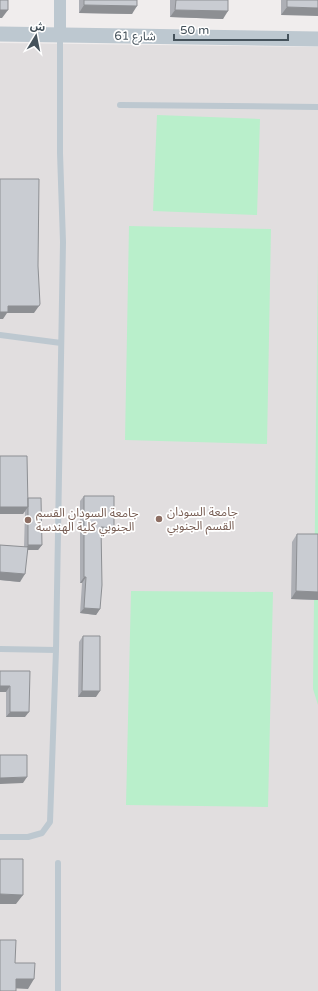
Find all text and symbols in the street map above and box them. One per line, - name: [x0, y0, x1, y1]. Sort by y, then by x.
- north arrow: [16, 16, 56, 56]
- scale bar: [174, 16, 288, 42]
- text: ش: [29, 19, 46, 34]
- text: 50 m: [180, 23, 209, 37]
- street label: شارع 61: [114, 29, 156, 45]
- place label: جامعة السودان القسم الجنوبي: [167, 505, 238, 536]
- place label: جامعة السودان القسم الجنوبي كلية الهندسة: [36, 506, 139, 537]
- marker: جامعة السودان القسم الجنوبي: [154, 514, 164, 524]
- marker: جامعة السودان القسم الجنوبي كلية الهندسة: [23, 515, 33, 525]

